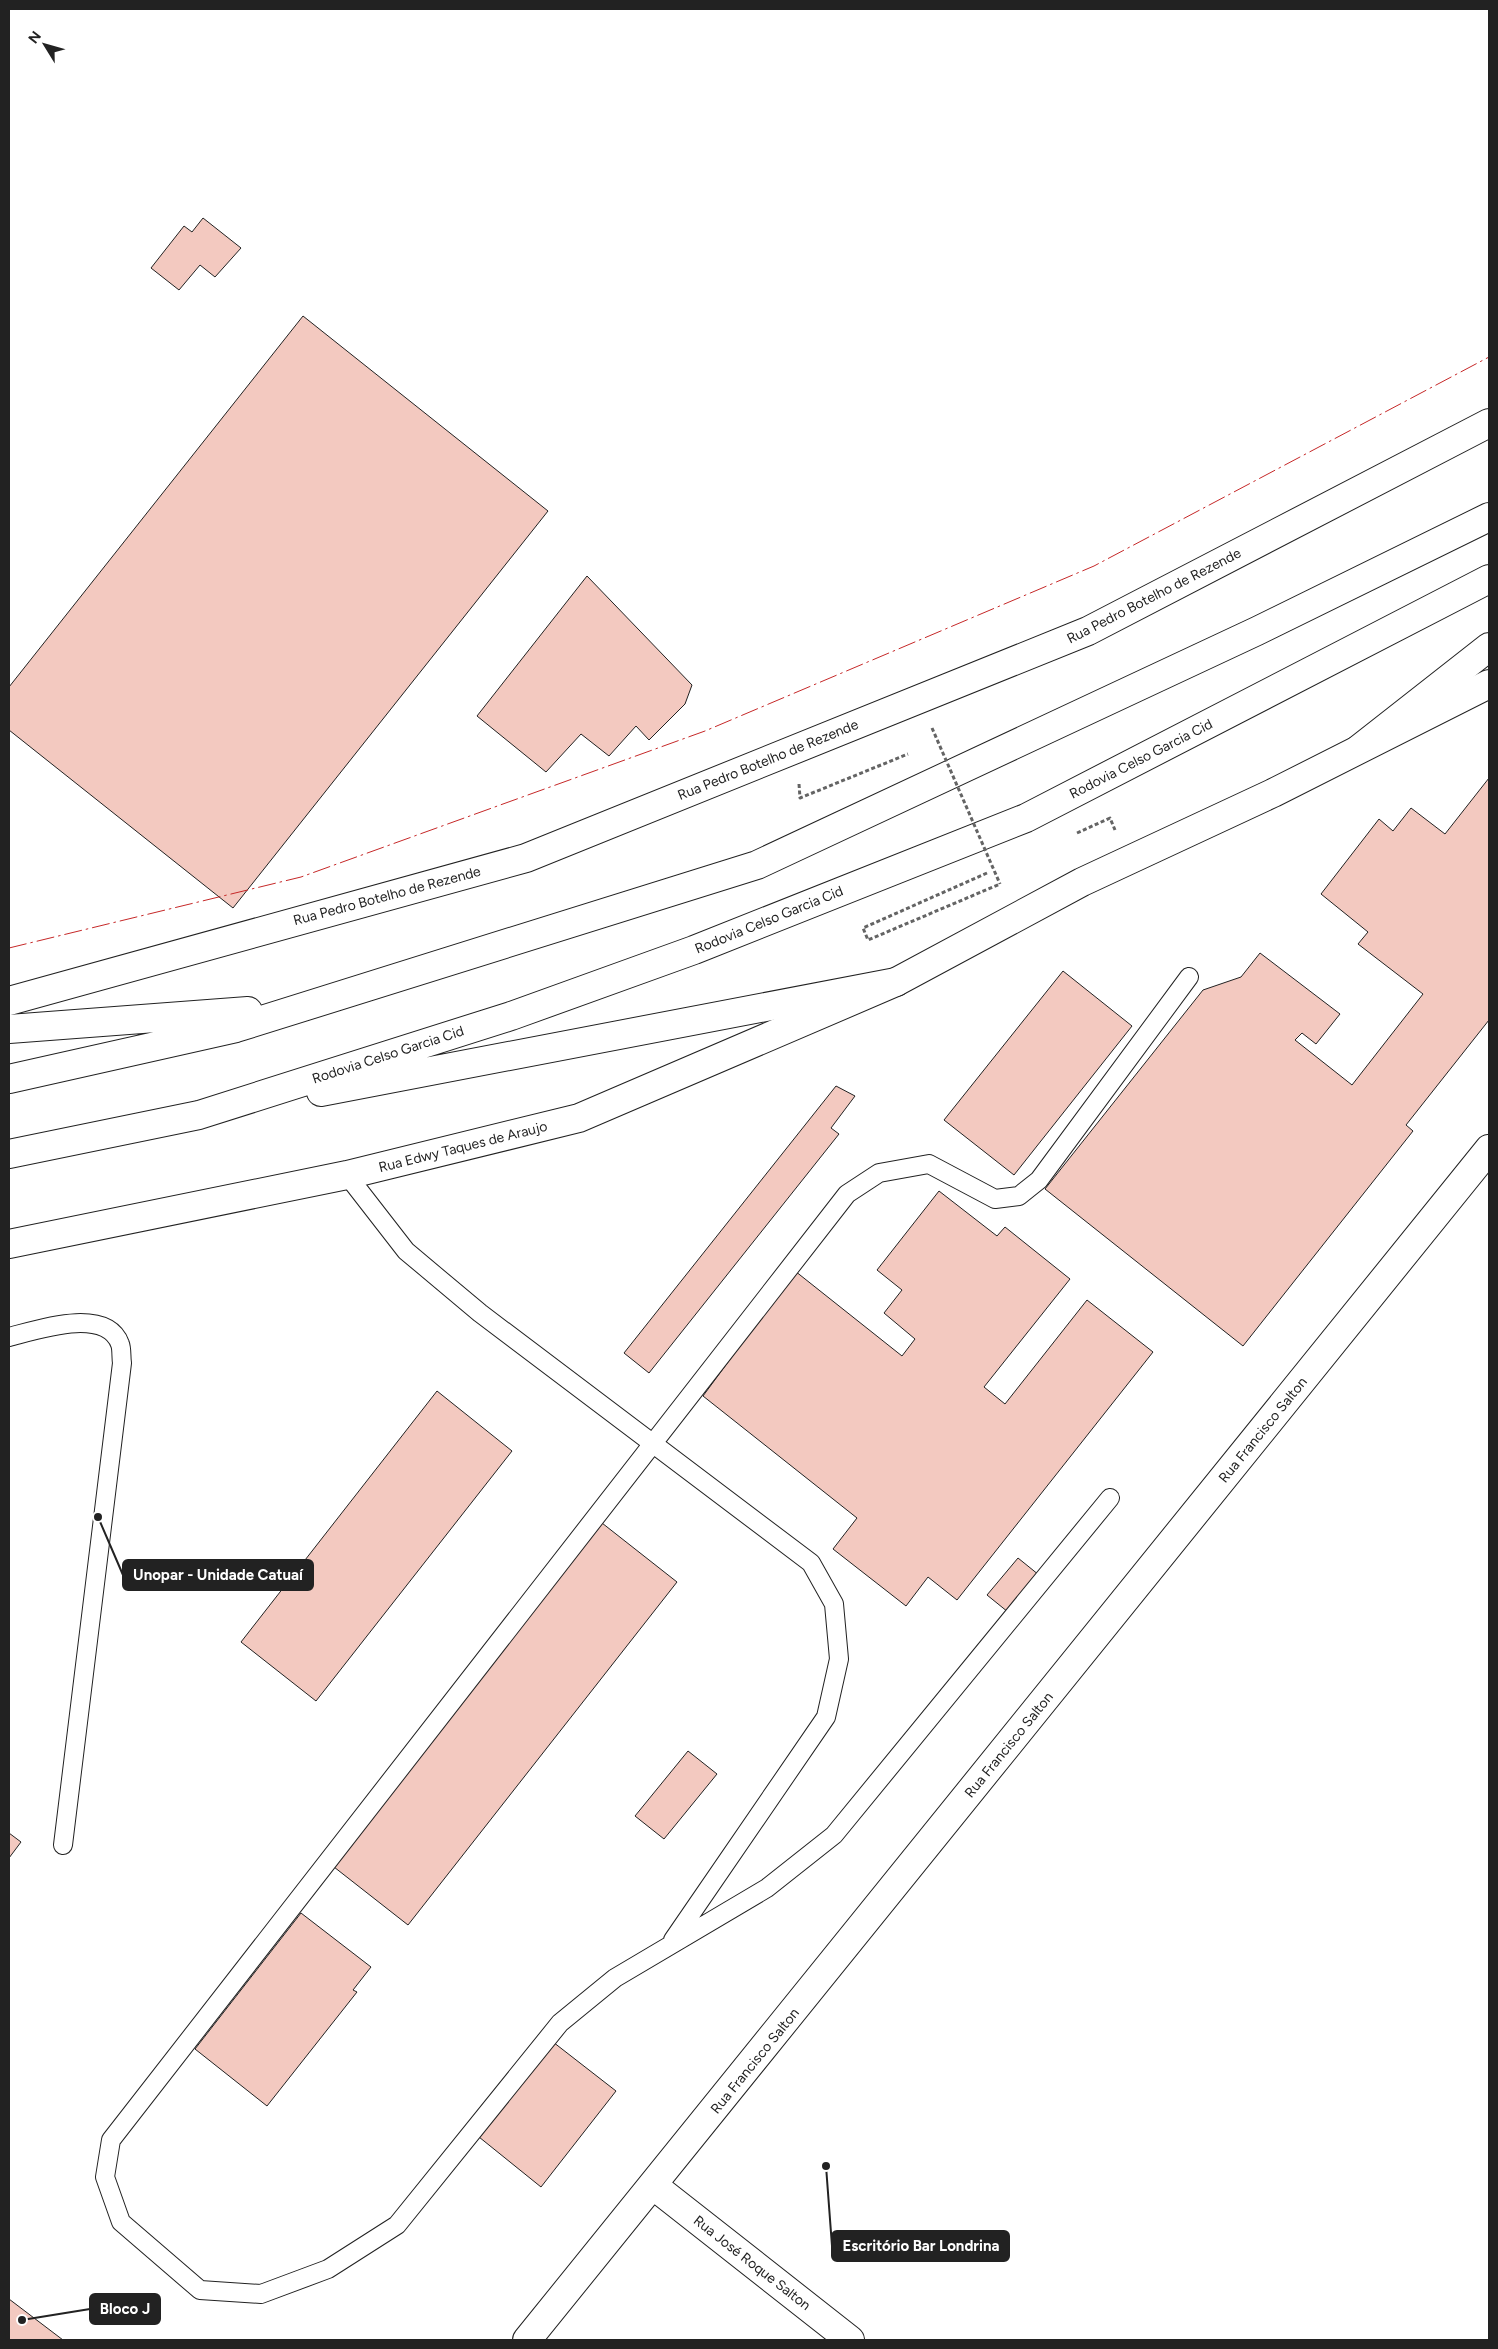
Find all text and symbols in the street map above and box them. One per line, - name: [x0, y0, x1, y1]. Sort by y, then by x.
- north arrow: [20, 20, 70, 70]
- text: N: [25, 28, 45, 47]
- street label: Rua Pedro Botelho de Rezende: [1064, 544, 1244, 647]
- street label: Rodovia Celso Garcia Cid: [1067, 715, 1215, 803]
- street label: Rua Pedro Botelho de Rezende: [675, 716, 861, 804]
- street label: Rua Pedro Botelho de Rezende: [291, 863, 483, 929]
- street label: Rodovia Celso Garcia Cid: [692, 882, 846, 958]
- street label: Rodovia Celso Garcia Cid: [310, 1022, 466, 1088]
- street label: Rua Edwy Taques de Araujo: [377, 1118, 549, 1176]
- street label: Rua Francisco Salton: [1215, 1374, 1311, 1486]
- callout: Unopar - Unidade Catuaí: [123, 1560, 313, 1590]
- text: Unopar - Unidade Catuaí: [133, 1566, 304, 1584]
- street label: Rua Francisco Salton: [961, 1689, 1057, 1801]
- street label: Rua Francisco Salton: [707, 2005, 803, 2117]
- street label: Rua José Roque Salton: [690, 2212, 814, 2314]
- callout: Escritório Bar Londrina: [832, 2231, 1009, 2261]
- text: Escritório Bar Londrina: [843, 2237, 999, 2255]
- callout: Bloco J: [90, 2294, 160, 2324]
- text: Bloco J: [100, 2300, 150, 2318]

